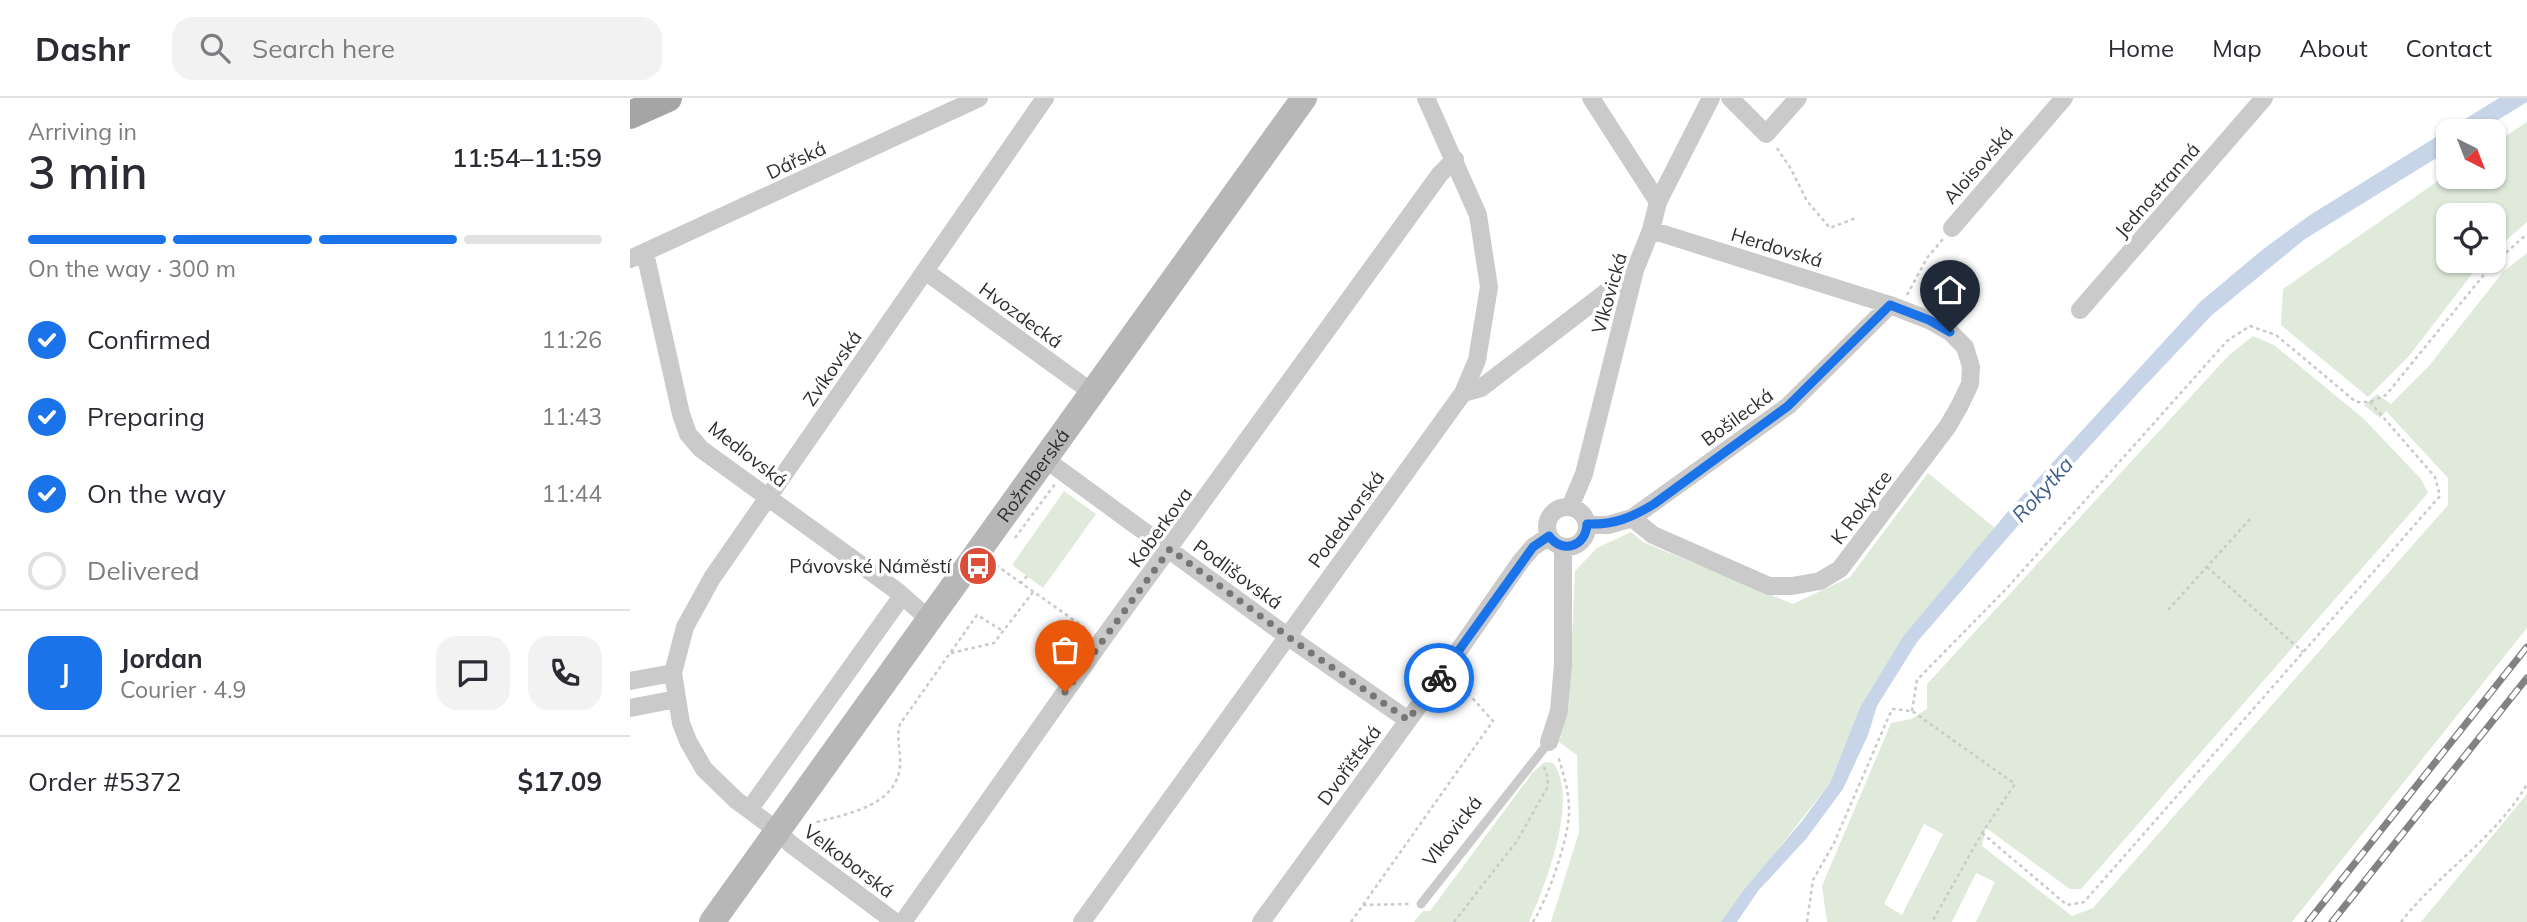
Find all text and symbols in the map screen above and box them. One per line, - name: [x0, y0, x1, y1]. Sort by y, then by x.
- search box: [172, 17, 662, 80]
- text: Dashr: [35, 28, 130, 69]
- icon: search: [196, 29, 234, 67]
- text: Search here: [252, 32, 395, 65]
- text: Home: [2108, 33, 2174, 63]
- text: Map: [2212, 33, 2262, 63]
- text: About: [2300, 33, 2368, 63]
- text: Contact: [2406, 33, 2492, 63]
- text: Arriving in: [28, 117, 137, 146]
- north arrow: [2436, 119, 2506, 189]
- map controls: [2436, 119, 2506, 273]
- street label: Aloisovská: [1938, 121, 2018, 209]
- street label: Dářská: [762, 136, 830, 184]
- street label: Jednostranná: [2109, 138, 2205, 242]
- text: 11:54–11:59: [452, 141, 602, 174]
- text: 3 min: [28, 143, 147, 201]
- button: locate: [2436, 203, 2506, 273]
- street label: Herdovská: [1728, 222, 1826, 272]
- street label: Vlkovická: [1586, 250, 1632, 336]
- text: On the way · 300 m: [28, 254, 236, 283]
- pin: [1920, 260, 1980, 332]
- icon: home: [1931, 271, 1969, 309]
- street label: Hvozdecká: [975, 277, 1067, 353]
- icon: check: [28, 321, 66, 359]
- text: Confirmed: [87, 323, 211, 356]
- text: 11:26: [542, 325, 602, 354]
- street label: Zvíkovská: [797, 326, 867, 410]
- street label: Bošilecká: [1696, 383, 1778, 451]
- icon: check: [28, 398, 66, 436]
- text: Preparing: [87, 400, 205, 433]
- text: 11:43: [542, 402, 602, 431]
- street label: Medlovská: [704, 416, 792, 492]
- street label: Rožmberská: [991, 424, 1075, 527]
- water label: Rokytka: [2006, 451, 2078, 527]
- street label: K Rokytce: [1825, 465, 1897, 549]
- street label: Podedvorská: [1303, 466, 1389, 572]
- icon: check: [28, 475, 66, 513]
- text: On the way: [87, 477, 226, 510]
- text: 11:44: [542, 479, 602, 508]
- street label: Koberkova: [1123, 482, 1197, 572]
- street label: Podlišovská: [1189, 534, 1287, 614]
- bus stop icon: Pávovské Náměstí: [957, 545, 999, 587]
- text: Delivered: [87, 554, 200, 587]
- place label: Pávovské Náměstí: [789, 554, 952, 578]
- pin: [1035, 620, 1095, 692]
- icon: bag: [1046, 631, 1084, 669]
- button: chat: [436, 636, 510, 710]
- button: phone: [528, 636, 602, 710]
- text: Jordan: [120, 642, 203, 675]
- courier: [1404, 643, 1474, 713]
- text: J: [60, 657, 70, 690]
- icon: bike: [1420, 659, 1458, 697]
- text: Courier · 4.9: [120, 675, 246, 704]
- street label: Dvořišťská: [1312, 720, 1386, 810]
- text: Order #5372: [28, 765, 181, 798]
- text: $17.09: [518, 765, 602, 798]
- street label: Vlkovická: [1417, 791, 1487, 871]
- street label: Velkoborská: [799, 819, 899, 903]

